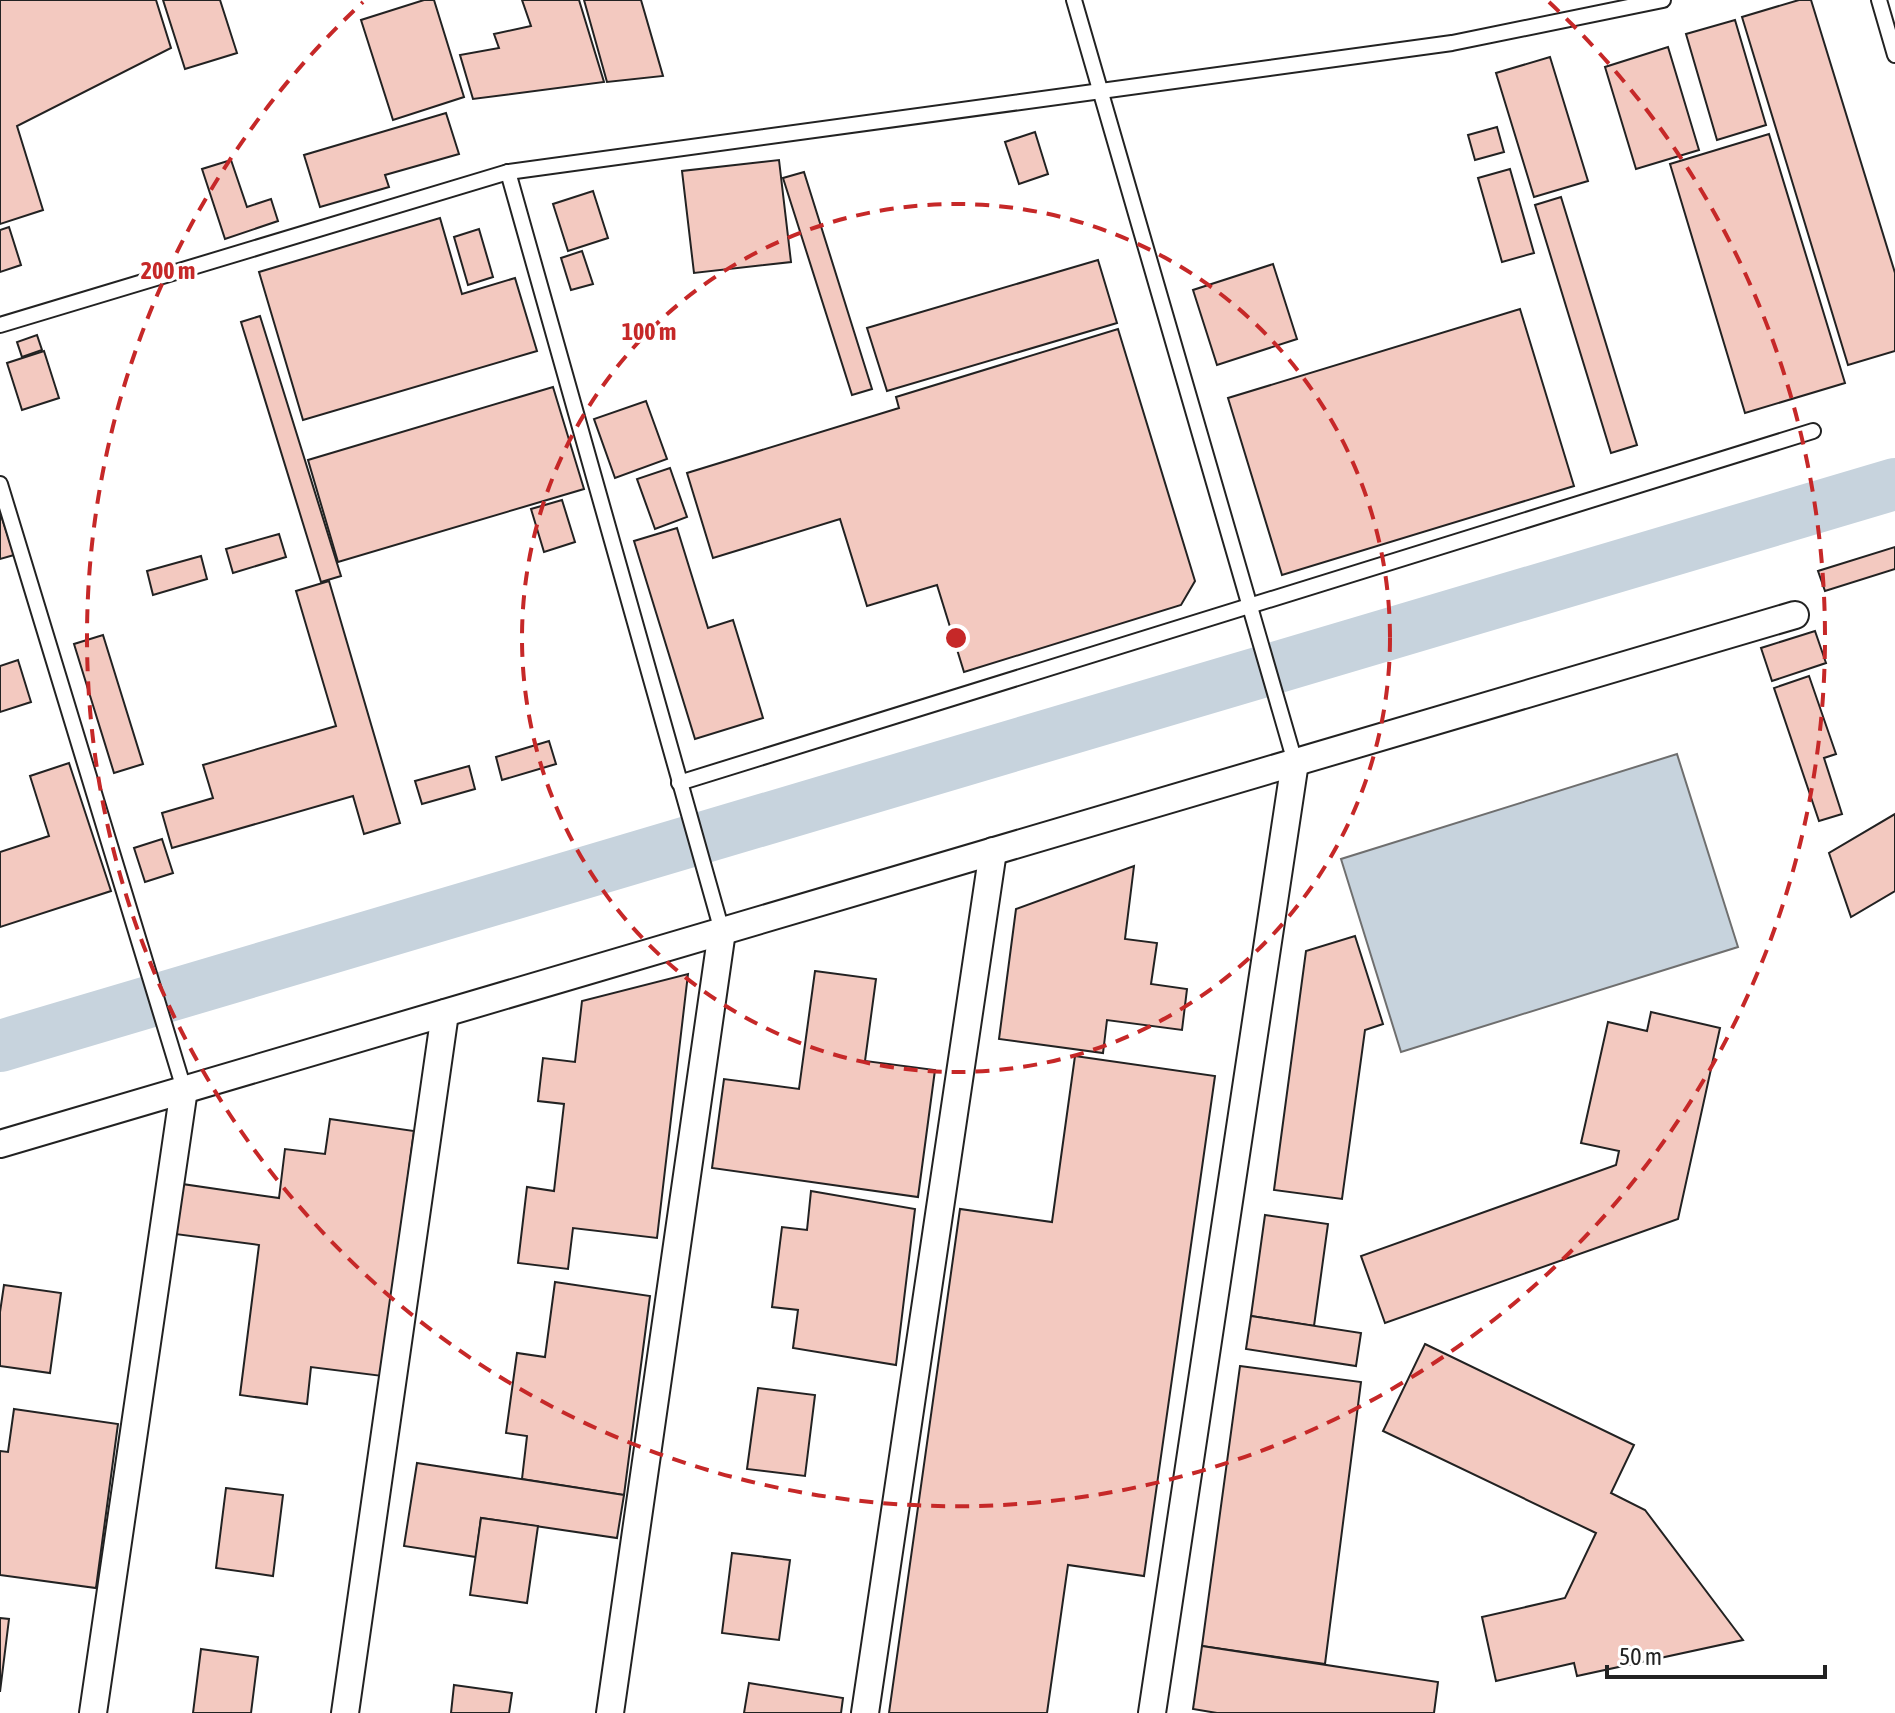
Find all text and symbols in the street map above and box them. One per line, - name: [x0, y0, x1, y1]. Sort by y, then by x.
- text: 200 m: [141, 257, 195, 284]
- text: 100 m: [622, 318, 676, 345]
- centre of rings: [942, 624, 970, 652]
- scale bar: [1607, 1629, 1825, 1679]
- text: 50 m: [1619, 1643, 1662, 1670]

